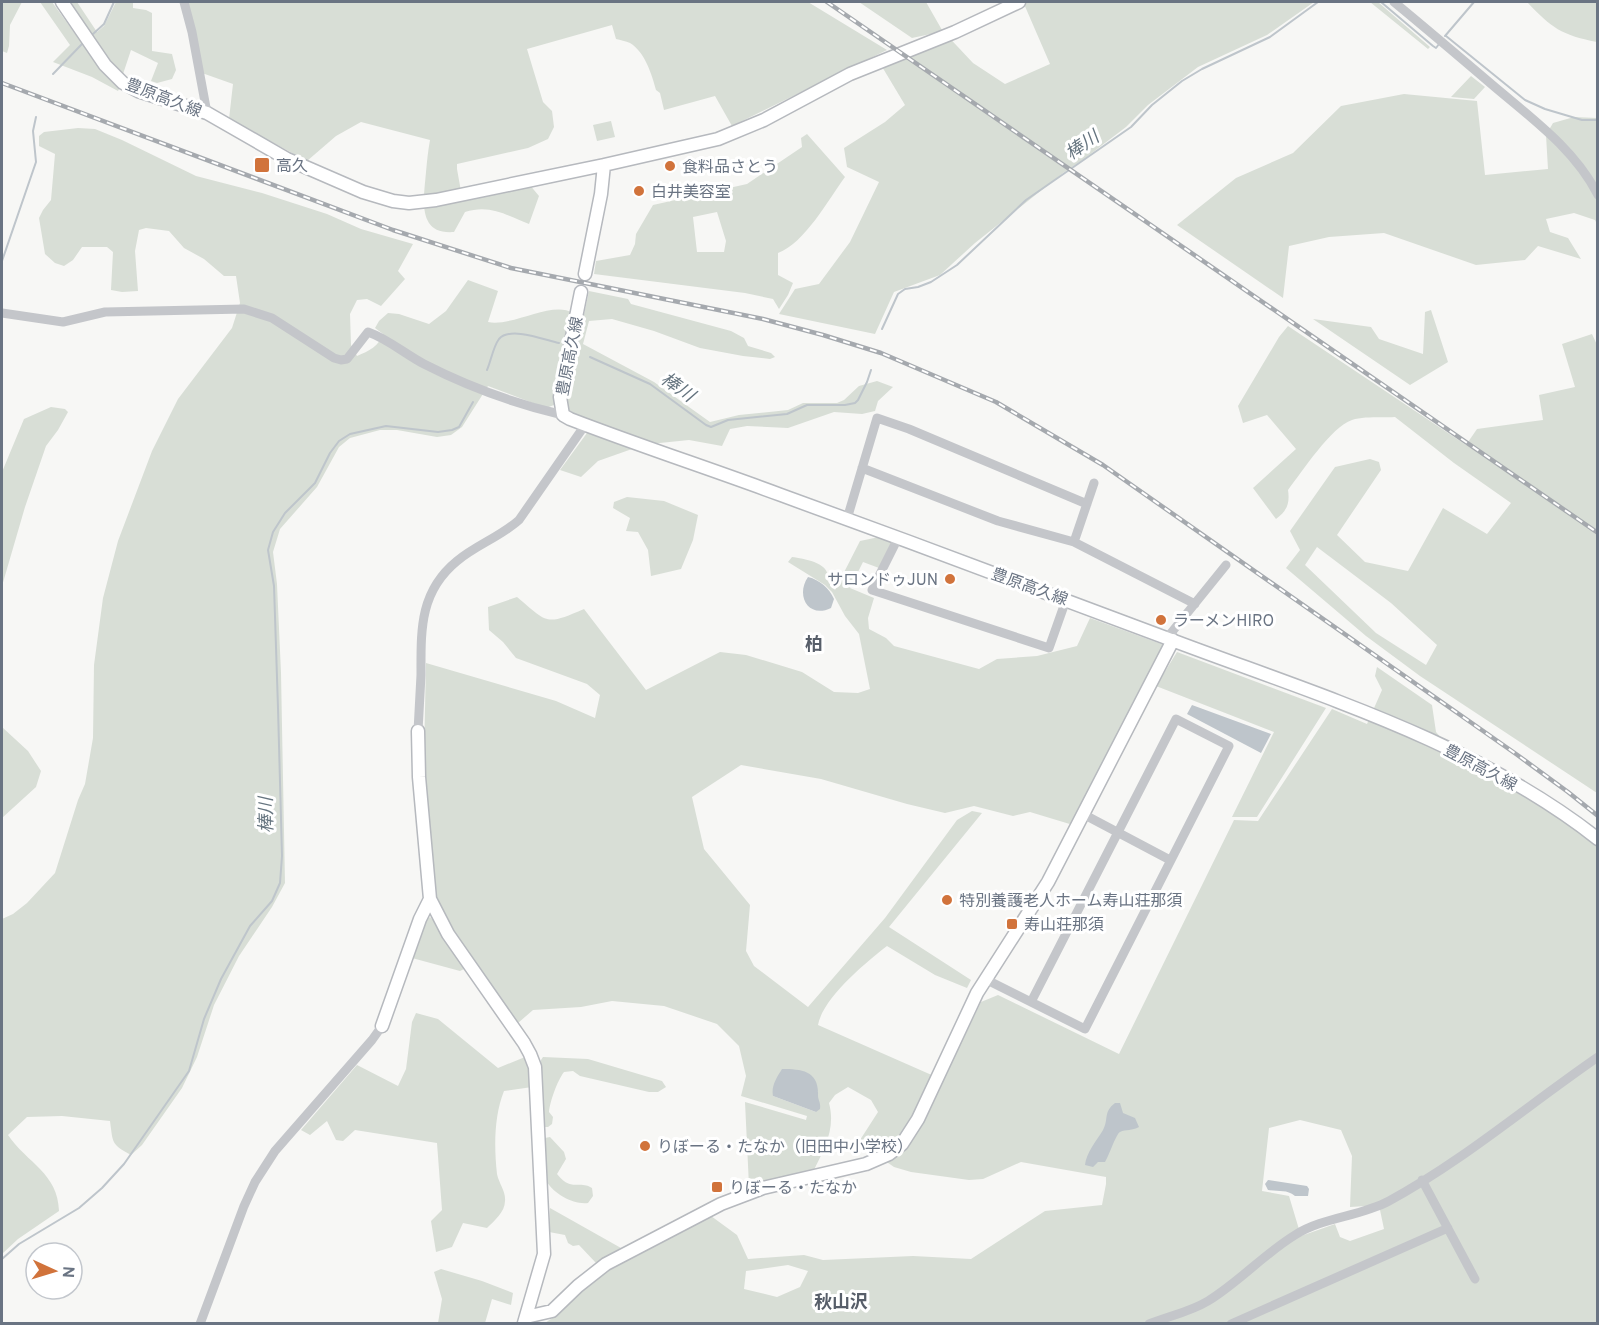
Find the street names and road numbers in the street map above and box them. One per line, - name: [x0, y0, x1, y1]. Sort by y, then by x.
- street label: 豊原高久線: [122, 75, 204, 123]
- street label: 豊原高久線: [554, 315, 588, 398]
- street label: 豊原高久線: [988, 565, 1070, 611]
- street label: 豊原高久線: [1440, 741, 1520, 796]

